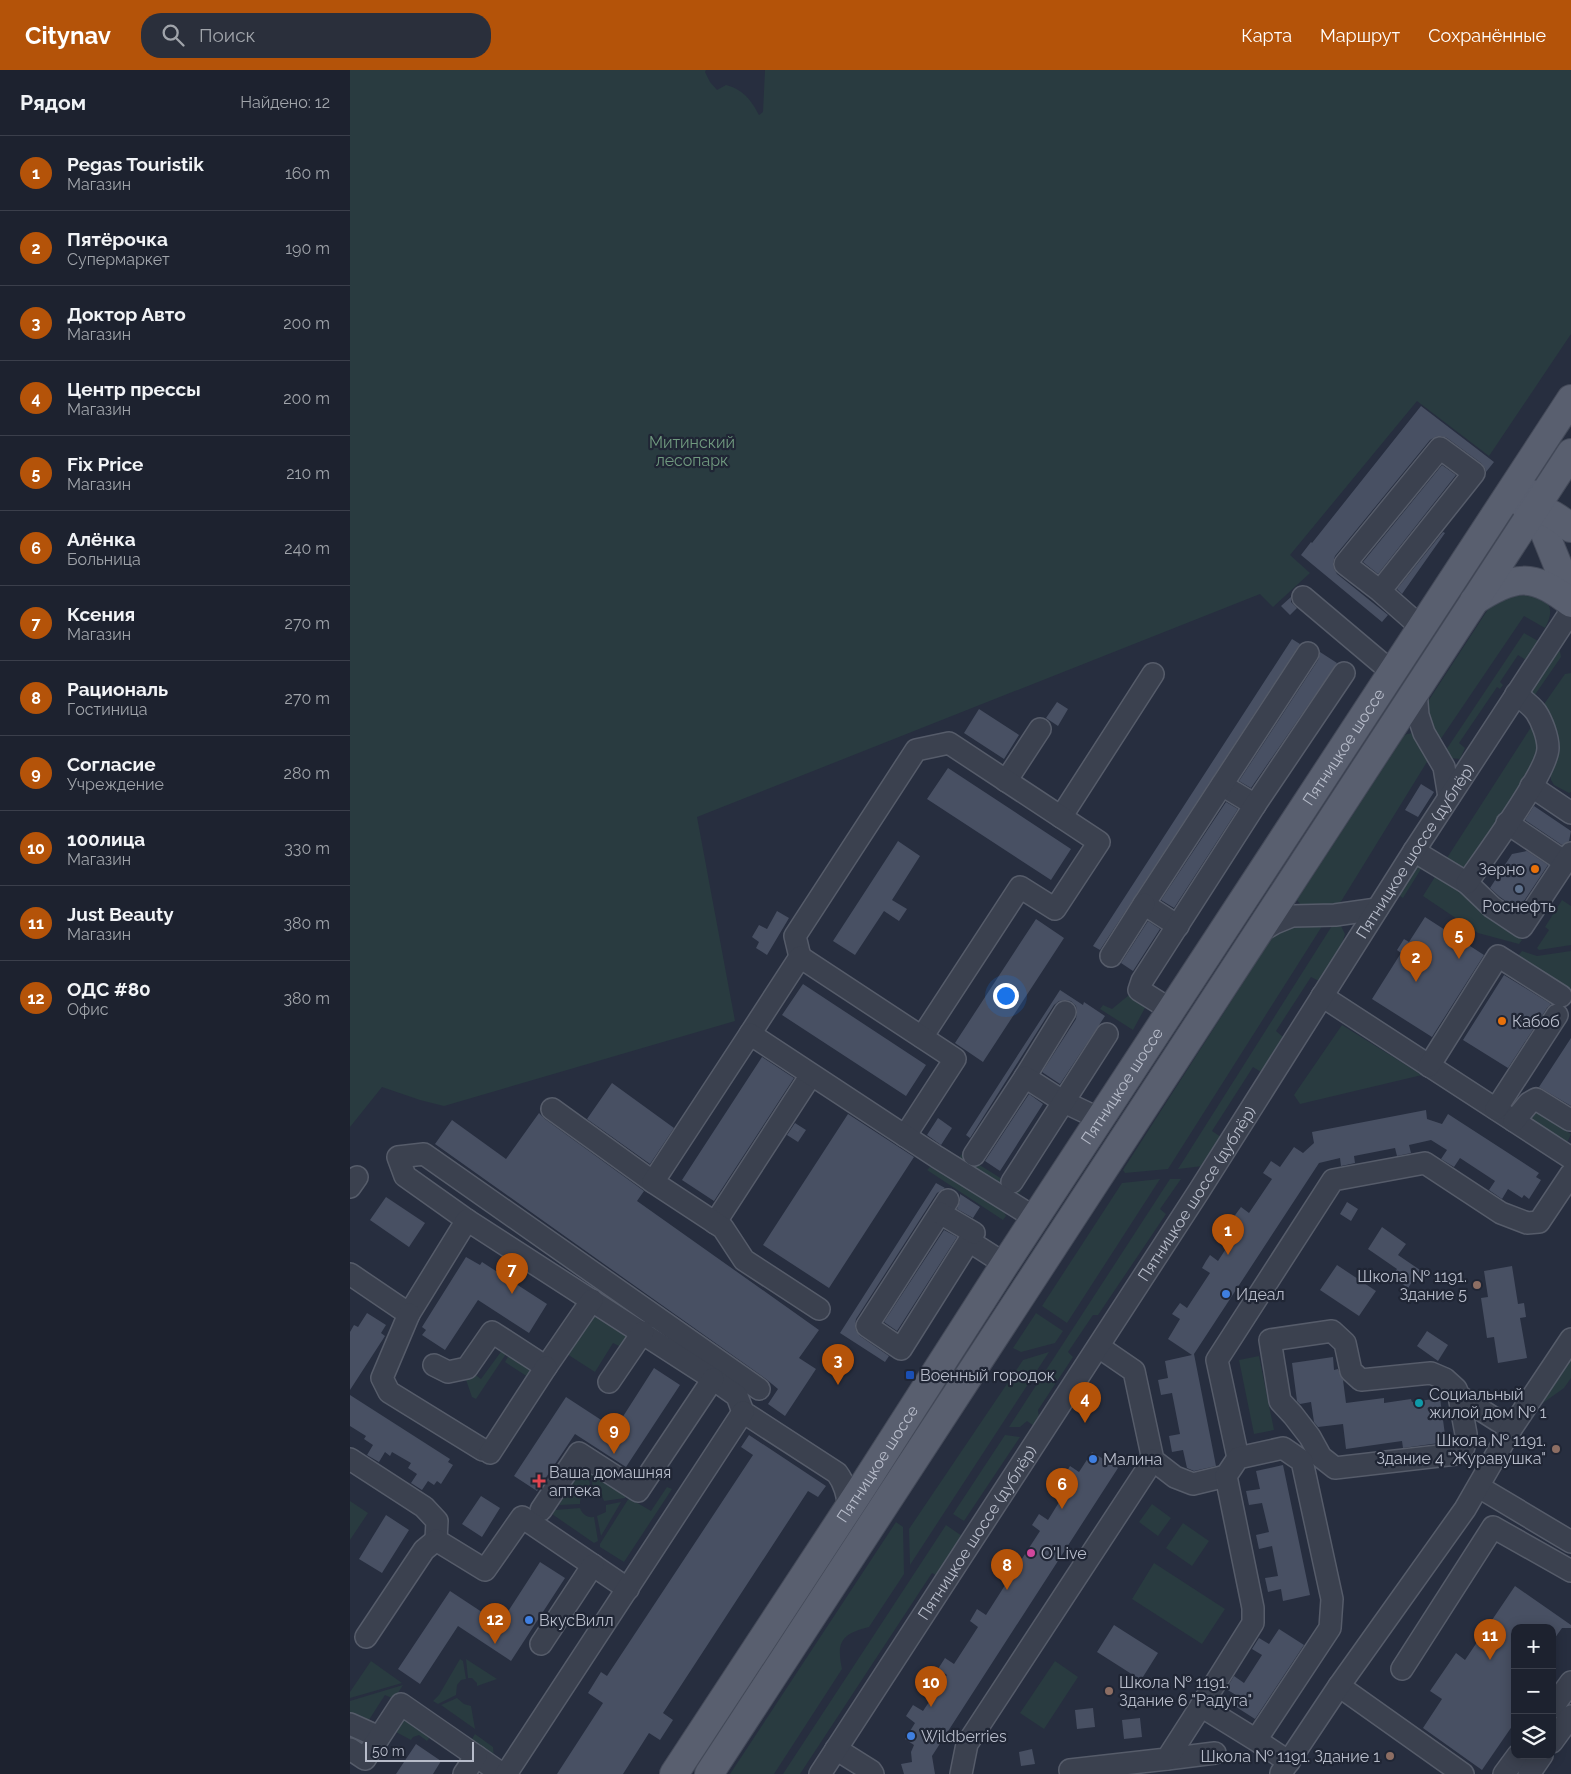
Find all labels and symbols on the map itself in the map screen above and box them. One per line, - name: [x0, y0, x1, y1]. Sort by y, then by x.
- park label: Митинский лесопарк: [649, 433, 735, 470]
- street label: Пятницкое шоссе: [1299, 685, 1389, 809]
- street label: Пятницкое шоссе (дублёр): [1352, 760, 1478, 942]
- place label: Зерно: [1478, 860, 1525, 879]
- marker: Зерно: [1529, 863, 1541, 875]
- marker: Роснефть: [1513, 883, 1525, 895]
- place label: Роснефть: [1482, 897, 1556, 916]
- pin: 5: [1443, 918, 1475, 959]
- pin: 2: [1400, 941, 1432, 982]
- your location: [993, 983, 1019, 1009]
- place label: Кабоб: [1512, 1012, 1560, 1031]
- marker: Кабоб: [1496, 1015, 1508, 1027]
- street label: Пятницкое шоссе: [1077, 1024, 1167, 1148]
- street label: Пятницкое шоссе (дублёр): [1134, 1103, 1260, 1285]
- pin: 1: [1212, 1214, 1244, 1255]
- pin: 7: [496, 1253, 528, 1294]
- place label: Школа № 1191. Здание 5: [1357, 1267, 1467, 1304]
- marker: Школа № 1191. Здание 5: [1471, 1279, 1483, 1291]
- place label: Идеал: [1236, 1285, 1285, 1304]
- marker: Идеал: [1220, 1288, 1232, 1300]
- pin: 3: [822, 1344, 854, 1385]
- place label: Военный городок: [920, 1366, 1055, 1385]
- marker: Военный городок: [904, 1369, 916, 1381]
- pin: 4: [1069, 1382, 1101, 1423]
- place label: Социальный жилой дом № 1: [1429, 1385, 1547, 1422]
- marker: Социальный жилой дом № 1: [1413, 1397, 1425, 1409]
- street label: Пятницкое шоссе: [833, 1402, 922, 1526]
- pin: 9: [598, 1413, 630, 1454]
- place label: Школа № 1191. Здание 4 "Журавушка": [1376, 1431, 1546, 1468]
- street label: Пятницкое шоссе (дублёр): [914, 1442, 1041, 1624]
- marker: Школа № 1191. Здание 4 "Журавушка": [1550, 1443, 1562, 1455]
- place label: Малина: [1103, 1450, 1162, 1469]
- marker: Малина: [1087, 1453, 1099, 1465]
- place label: Ваша домашняя аптека: [549, 1463, 671, 1500]
- pin: 6: [1046, 1468, 1078, 1509]
- marker: Ваша домашняя аптека: [533, 1475, 545, 1487]
- place label: O'Live: [1041, 1544, 1087, 1563]
- marker: O'Live: [1025, 1547, 1037, 1559]
- pin: 8: [991, 1549, 1023, 1590]
- pin: 12: [479, 1603, 511, 1644]
- place label: ВкусВилл: [539, 1611, 614, 1630]
- marker: ВкусВилл: [523, 1614, 535, 1626]
- pin: 11: [1474, 1619, 1506, 1660]
- pin: 10: [915, 1666, 947, 1707]
- place label: Школа № 1191. Здание 6 "Радуга": [1119, 1673, 1252, 1710]
- marker: Школа № 1191. Здание 6 "Радуга": [1103, 1685, 1115, 1697]
- place label: Wildberries: [921, 1727, 1007, 1746]
- marker: Wildberries: [905, 1730, 917, 1742]
- scale bar: [365, 1739, 474, 1762]
- place label: Школа № 1191. Здание 1: [1200, 1747, 1380, 1766]
- marker: Школа № 1191. Здание 1: [1384, 1750, 1396, 1762]

